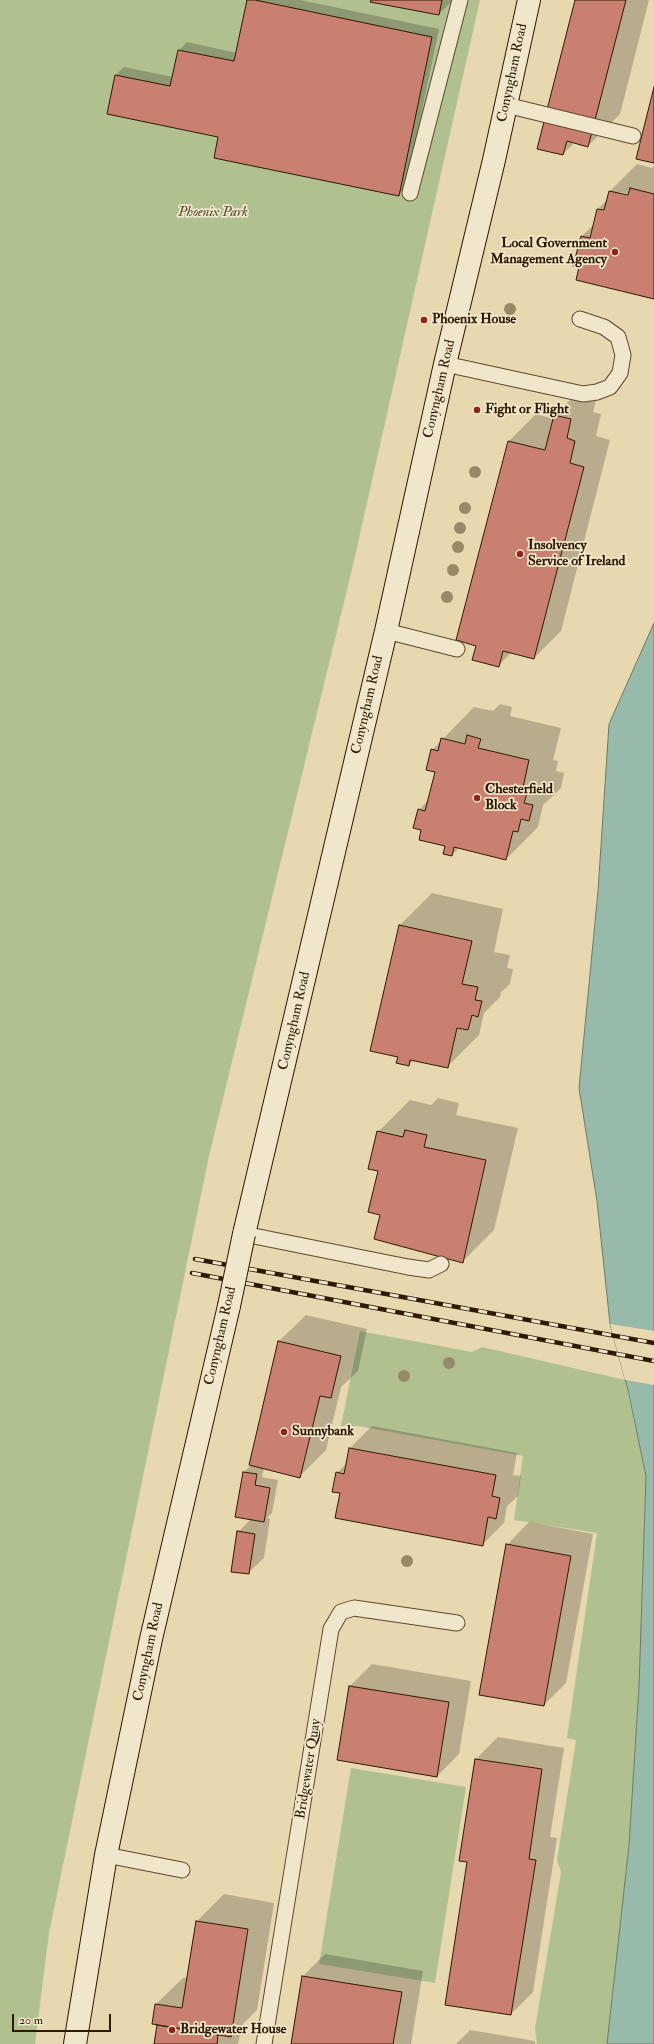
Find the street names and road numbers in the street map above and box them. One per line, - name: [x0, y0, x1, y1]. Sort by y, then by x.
- street label: Conyngham Road: [494, 22, 532, 124]
- street label: Conyngham Road: [421, 338, 459, 440]
- street label: Conyngham Road: [349, 654, 387, 756]
- street label: Conyngham Road: [276, 970, 314, 1072]
- street label: Conyngham Road: [202, 1285, 240, 1387]
- street label: Conyngham Road: [130, 1601, 168, 1703]
- street label: Bridgewater Quay: [293, 1718, 325, 1820]

